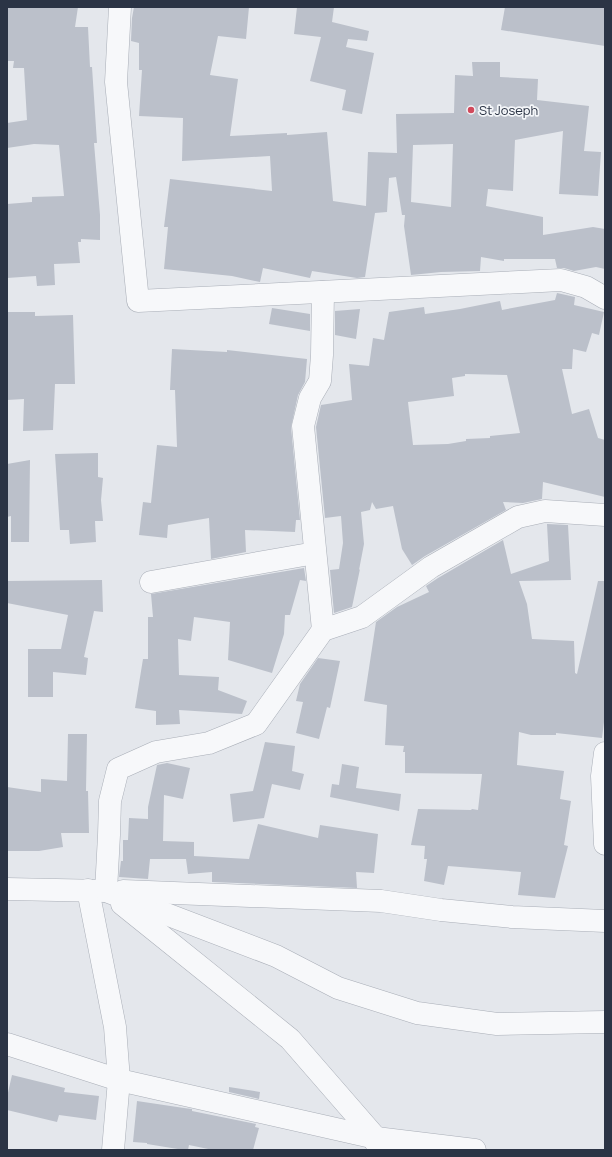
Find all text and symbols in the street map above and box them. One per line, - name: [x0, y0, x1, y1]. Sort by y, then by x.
- place label: St Joseph: [479, 101, 538, 119]
- marker: St Joseph: [466, 105, 476, 115]

